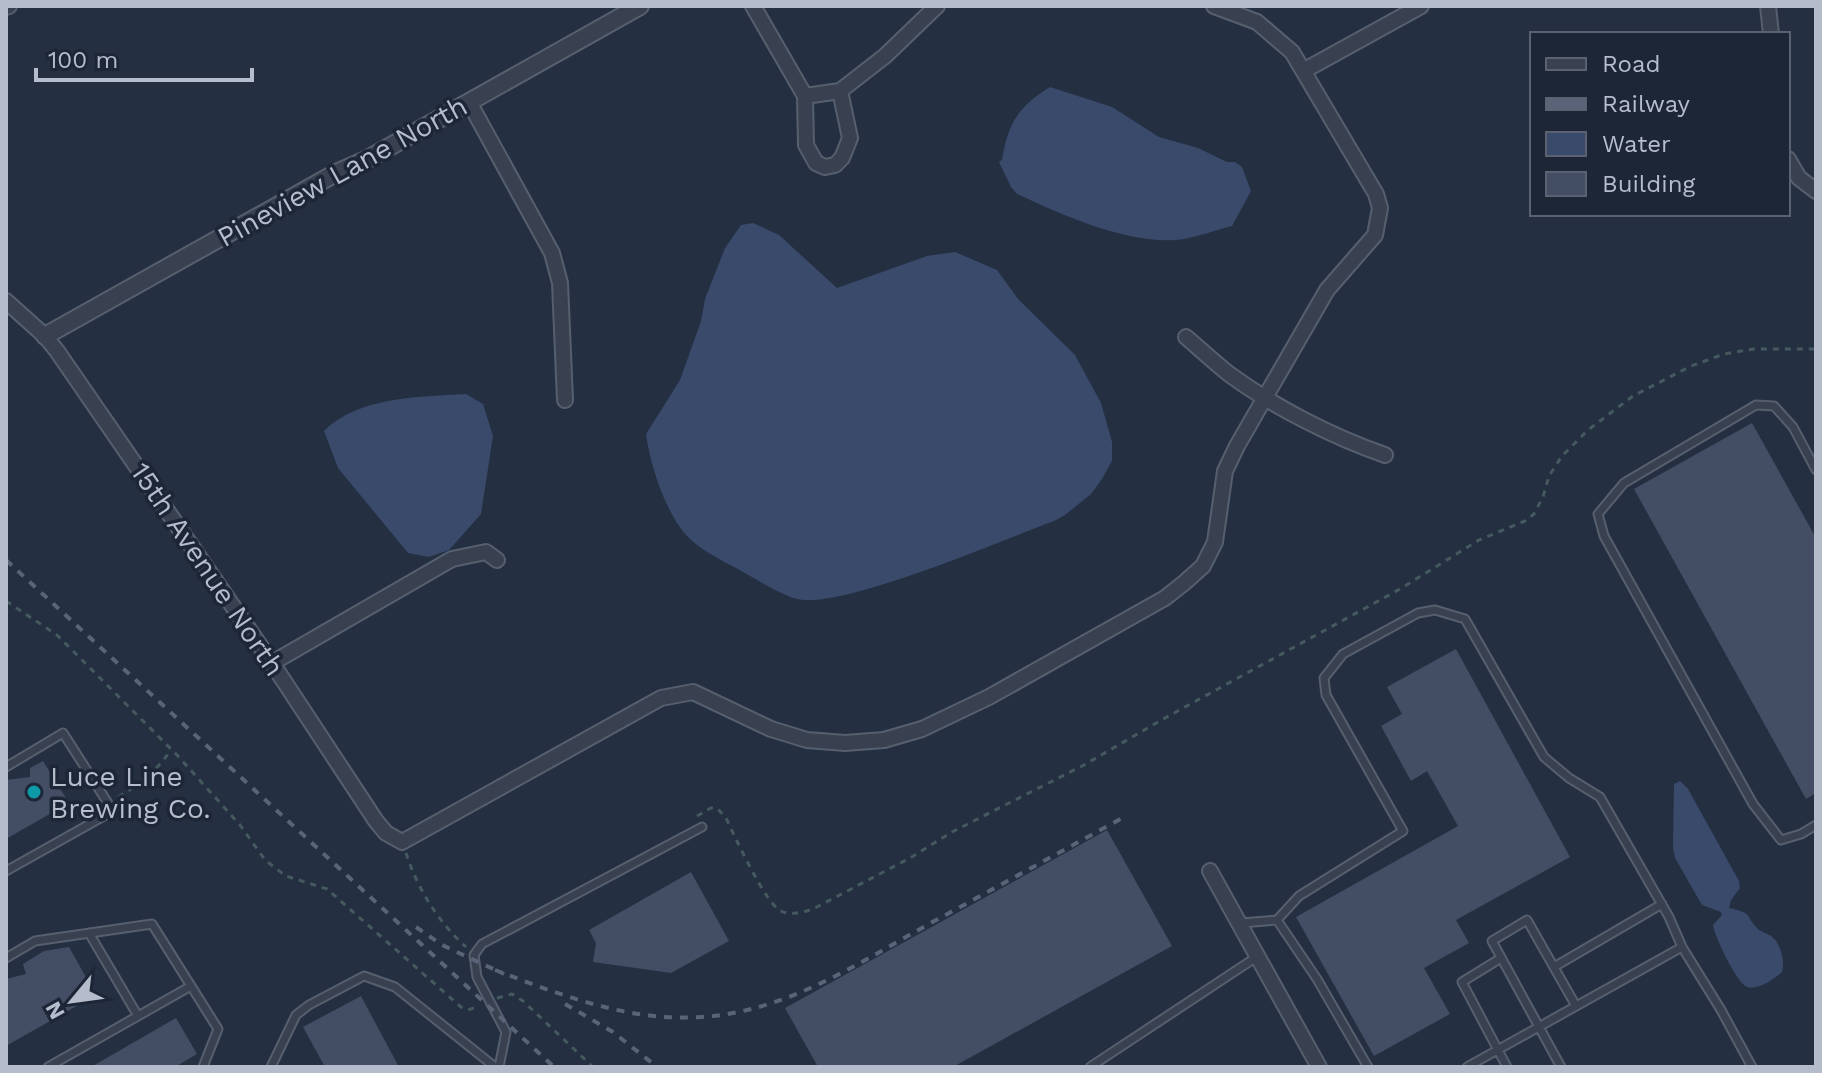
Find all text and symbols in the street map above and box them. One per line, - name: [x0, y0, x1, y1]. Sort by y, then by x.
- scale bar: [36, 32, 252, 82]
- legend: [1530, 32, 1790, 216]
- text: 100 m: [48, 46, 118, 74]
- text: Road: [1602, 50, 1661, 78]
- street label: Pineview Lane North: [212, 89, 473, 254]
- text: Railway: [1602, 90, 1691, 118]
- text: Water: [1602, 130, 1671, 158]
- text: Building: [1602, 170, 1695, 198]
- street label: 15th Avenue North: [124, 456, 291, 682]
- place label: Luce Line Brewing Co.: [50, 760, 211, 825]
- marker: Luce Line Brewing Co.: [25, 783, 43, 801]
- north arrow: [32, 961, 112, 1041]
- text: N: [40, 997, 70, 1024]

